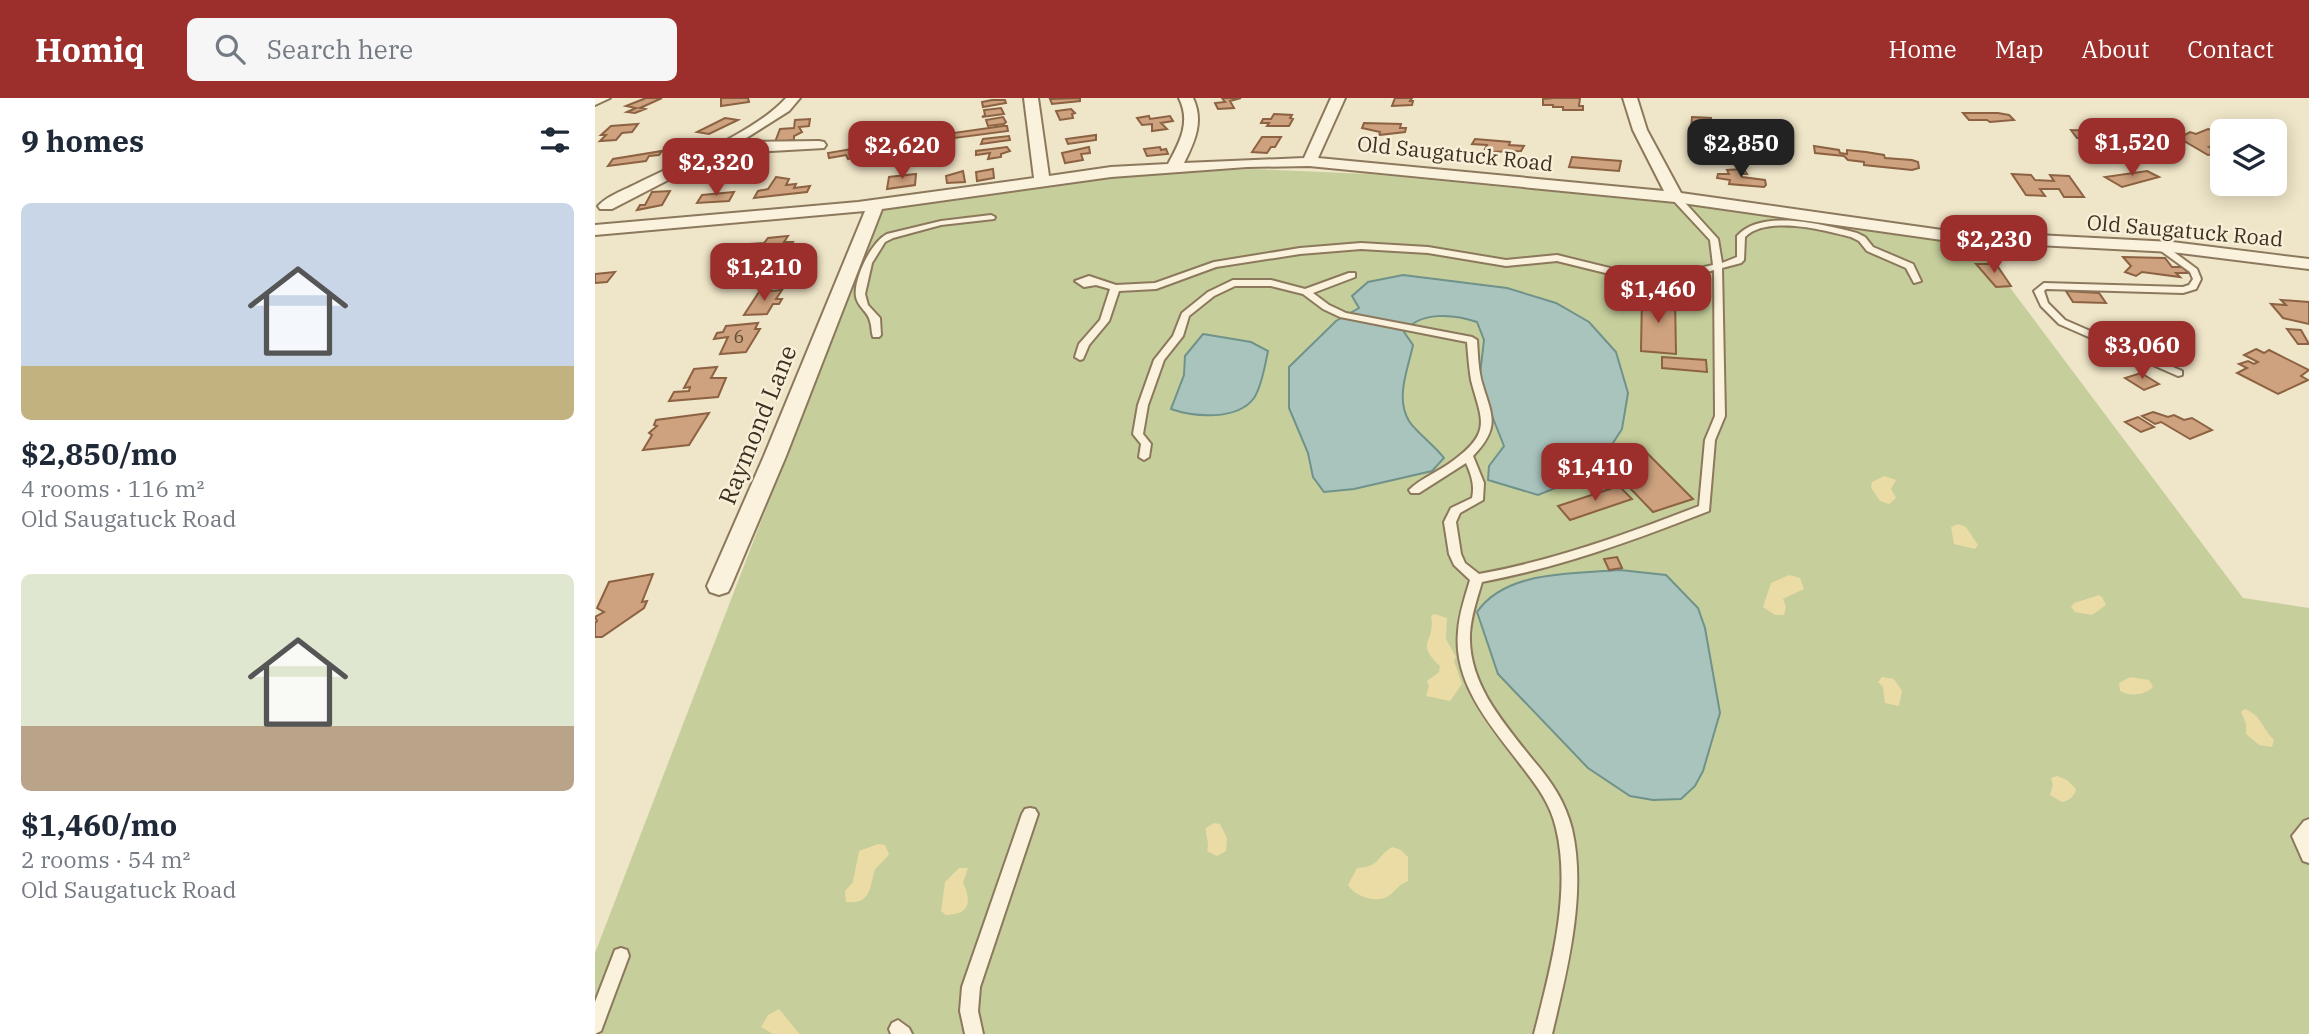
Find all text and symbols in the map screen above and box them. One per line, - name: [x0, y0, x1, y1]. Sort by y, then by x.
- search box: [187, 18, 677, 81]
- text: Homiq: [35, 28, 145, 71]
- icon: search: [211, 30, 249, 68]
- text: Search here: [267, 32, 413, 66]
- text: Home: [1889, 33, 1957, 65]
- text: Map: [1995, 33, 2043, 65]
- text: About: [2081, 33, 2149, 65]
- text: Contact: [2187, 33, 2274, 65]
- pin: $1,520: [2075, 118, 2189, 178]
- map controls: [2210, 119, 2287, 196]
- button: layers: [2210, 119, 2287, 196]
- pin: $2,850: [1684, 120, 1798, 179]
- text: 9 homes: [21, 121, 144, 160]
- icon: filters: [536, 121, 574, 159]
- pin: $2,620: [845, 122, 959, 181]
- text: $1,520: [2094, 126, 2170, 156]
- text: $2,850: [1703, 127, 1779, 157]
- text: $2,620: [864, 129, 940, 159]
- street label: Old Saugatuck Road: [1356, 129, 1555, 177]
- pin: $2,320: [659, 139, 773, 198]
- text: $2,320: [678, 146, 754, 176]
- street label: Old Saugatuck Road: [2086, 207, 2285, 253]
- pin: $2,230: [1937, 216, 2051, 275]
- text: $2,230: [1956, 223, 2032, 253]
- pin: $1,210: [707, 244, 821, 303]
- icon: home: [235, 248, 361, 374]
- text: $1,210: [726, 251, 802, 281]
- pin: $1,460: [1601, 266, 1715, 325]
- text: $1,460: [1620, 273, 1696, 303]
- pin: $3,060: [2085, 322, 2199, 381]
- house number: 6: [734, 325, 744, 348]
- text: $3,060: [2104, 329, 2180, 359]
- street label: Raymond Lane: [711, 340, 804, 509]
- text: $2,850/mo: [21, 434, 177, 473]
- pin: $1,410: [1538, 444, 1652, 503]
- text: $1,410: [1557, 451, 1633, 481]
- text: 4 rooms · 116 m²: [21, 473, 204, 503]
- text: Old Saugatuck Road: [21, 503, 237, 533]
- icon: home: [235, 619, 361, 745]
- text: $1,460/mo: [21, 805, 177, 844]
- text: 2 rooms · 54 m²: [21, 844, 191, 874]
- text: Old Saugatuck Road: [21, 874, 237, 904]

